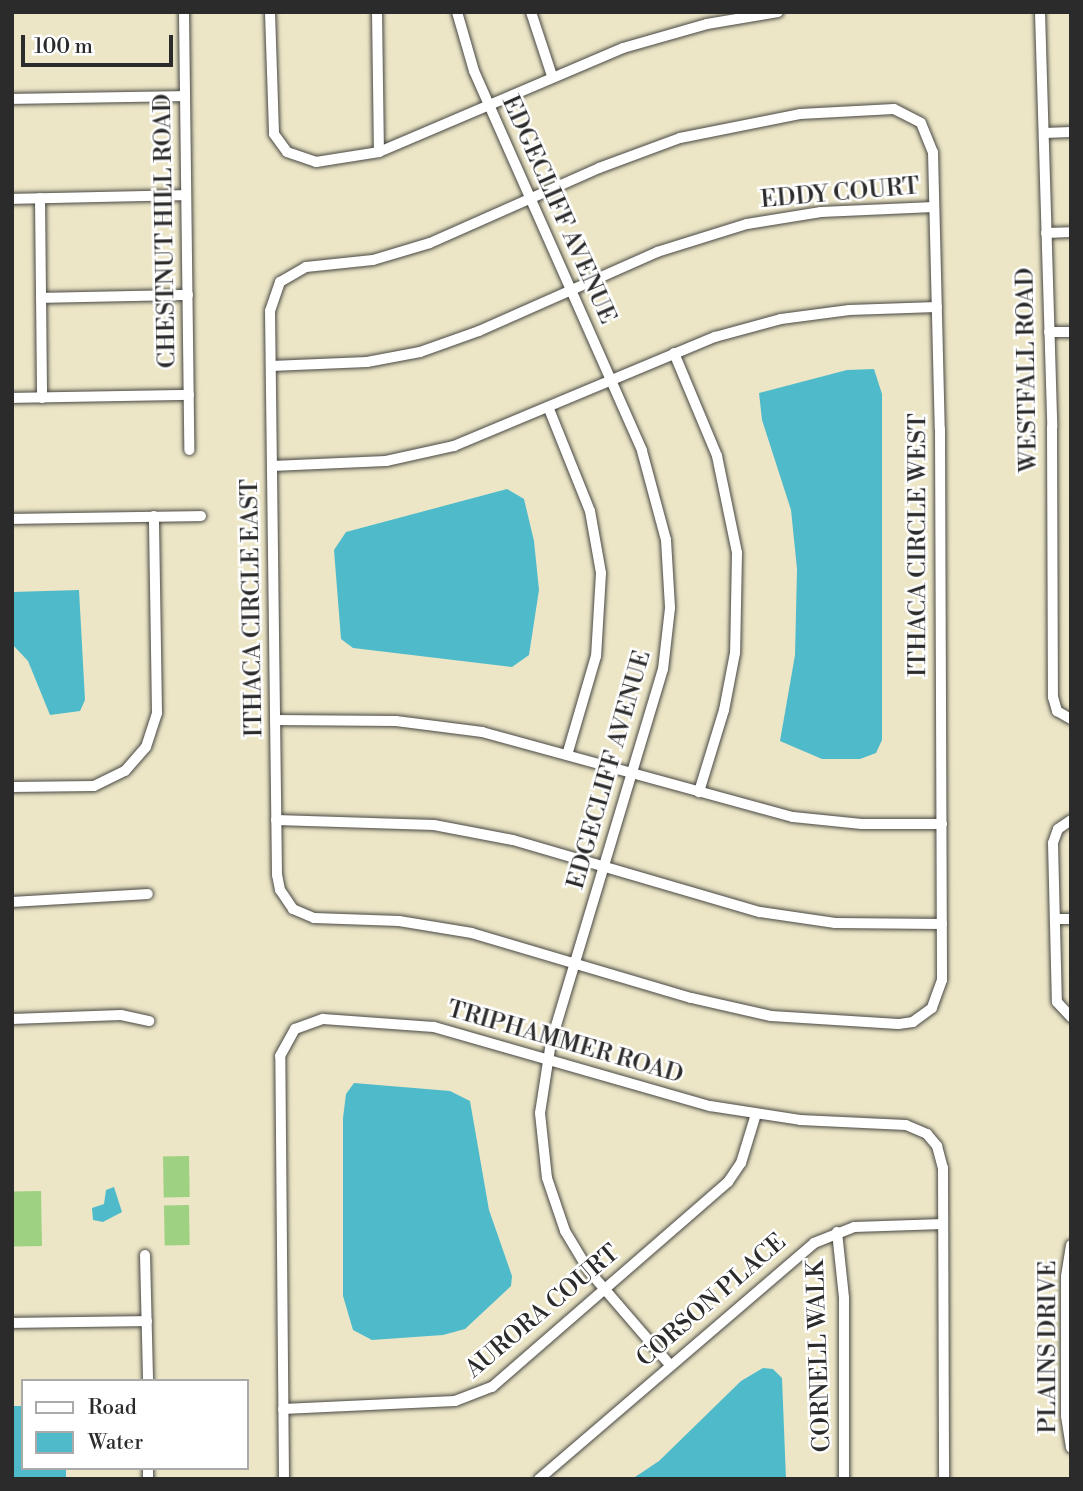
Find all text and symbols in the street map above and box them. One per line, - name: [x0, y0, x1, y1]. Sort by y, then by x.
- scale bar: [24, 21, 177, 65]
- text: 100 m: [34, 34, 93, 60]
- street label: EDGECLIFF AVENUE: [495, 91, 621, 329]
- street label: CHESTNUT HILL ROAD: [149, 93, 183, 369]
- street label: EDDY COURT: [759, 173, 921, 215]
- street label: WESTFALL ROAD: [1012, 267, 1044, 473]
- street label: ITHACA CIRCLE WEST: [905, 413, 933, 677]
- street label: ITHACA CIRCLE EAST: [236, 479, 270, 737]
- street label: EDGECLIFF AVENUE: [562, 647, 658, 893]
- street label: TRIPHAMMER ROAD: [444, 995, 686, 1091]
- street label: CORSON PLACE: [632, 1228, 792, 1374]
- street label: AURORA COURT: [460, 1239, 626, 1385]
- street label: CORNELL WALK: [802, 1259, 838, 1453]
- street label: PLAINS DRIVE: [1035, 1260, 1063, 1434]
- legend: [21, 1379, 248, 1470]
- text: Road: [88, 1395, 137, 1421]
- text: Water: [88, 1430, 143, 1456]

